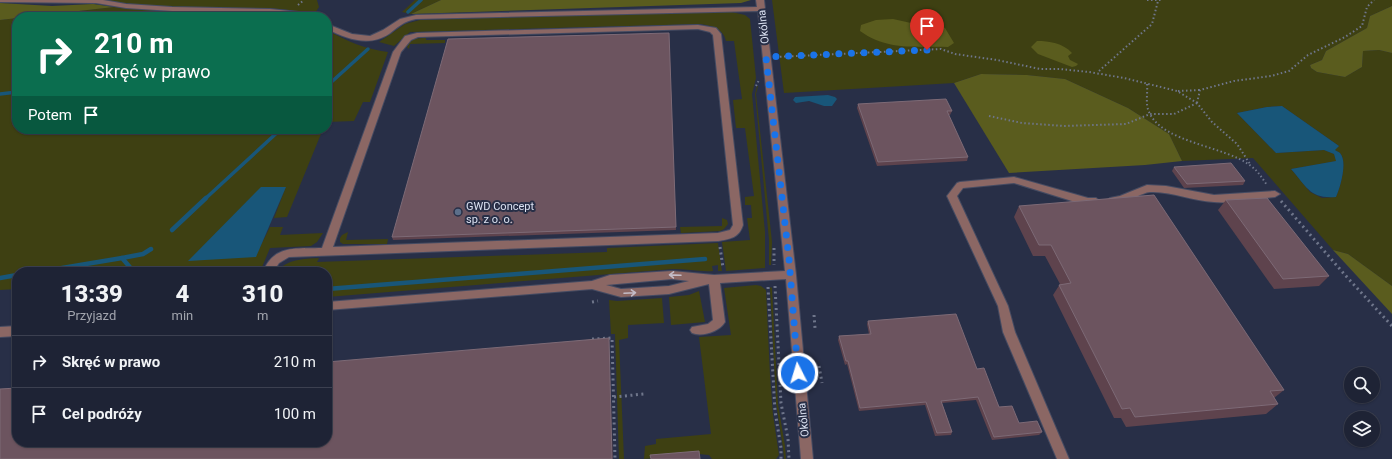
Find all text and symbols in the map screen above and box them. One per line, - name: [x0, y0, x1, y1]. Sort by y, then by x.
- street label: Okólna: [755, 9, 772, 45]
- pin: [910, 9, 944, 50]
- icon: arrive: [916, 15, 938, 37]
- text: 210 m: [94, 27, 173, 60]
- icon: right: [28, 28, 80, 80]
- text: Skręć w prawo: [94, 61, 211, 82]
- icon: arrive: [80, 104, 102, 126]
- text: Potem: [28, 106, 72, 124]
- place label: GWD Concept sp. z o. o.: [466, 200, 534, 226]
- marker: GWD Concept sp. z o. o.: [453, 207, 463, 217]
- one-way arrow: [669, 272, 682, 279]
- text: 13:39: [61, 280, 123, 308]
- text: 4: [175, 280, 189, 308]
- text: 310: [242, 280, 283, 308]
- one-way arrow: [623, 289, 636, 297]
- text: Przyjazd: [67, 308, 116, 323]
- text: min: [172, 308, 193, 323]
- text: m: [257, 308, 268, 323]
- icon: right: [28, 351, 50, 373]
- position arrow: [777, 352, 819, 394]
- text: Skręć w prawo: [62, 353, 160, 371]
- text: 210 m: [274, 353, 316, 371]
- map controls: [1344, 367, 1380, 447]
- button: search: [1344, 367, 1380, 403]
- street label: Okólna: [795, 402, 812, 438]
- icon: arrive: [28, 403, 50, 425]
- text: Cel podróży: [62, 405, 142, 423]
- text: 100 m: [274, 405, 316, 423]
- button: layers: [1344, 411, 1380, 447]

